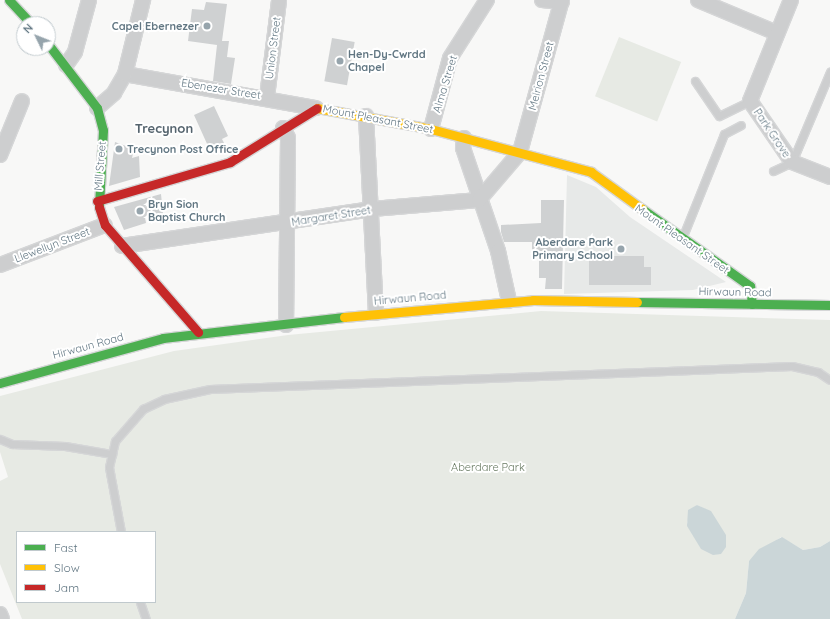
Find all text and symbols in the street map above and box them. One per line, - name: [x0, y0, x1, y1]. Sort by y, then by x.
- north arrow: [16, 16, 56, 56]
- street label: Union Street: [263, 16, 283, 80]
- place label: Capel Ebernezer: [112, 19, 199, 33]
- text: N: [20, 21, 36, 36]
- marker: Capel Ebernezer: [202, 21, 212, 31]
- street label: Meirion Street: [526, 40, 556, 112]
- place label: Hen-Dy-Cwrdd Chapel: [348, 48, 426, 74]
- street label: Alma Street: [430, 54, 460, 114]
- marker: Hen-Dy-Cwrdd Chapel: [335, 56, 345, 66]
- street label: Ebenezer Street: [180, 76, 262, 102]
- street label: Mount Pleasant Street: [322, 102, 434, 136]
- street label: Park Grove: [751, 106, 793, 160]
- district label: Trecynon: [135, 120, 193, 136]
- street label: Mill Street: [91, 141, 109, 191]
- place label: Trecynon Post Office: [127, 142, 239, 156]
- marker: Trecynon Post Office: [114, 144, 124, 154]
- place label: Bryn Sion Baptist Church: [148, 198, 225, 224]
- street label: Mount Pleasant Street: [632, 201, 732, 277]
- street label: Margaret Street: [290, 203, 372, 229]
- marker: Bryn Sion Baptist Church: [135, 206, 145, 216]
- street label: Llewellyn Street: [13, 225, 91, 265]
- place label: Aberdare Park Primary School: [532, 236, 613, 262]
- marker: Aberdare Park Primary School: [616, 244, 626, 254]
- street label: Hirwaun Road: [698, 285, 772, 299]
- street label: Hirwaun Road: [373, 288, 447, 308]
- street label: Hirwaun Road: [51, 330, 125, 362]
- park label: Aberdare Park: [451, 460, 525, 474]
- legend: [16, 531, 156, 603]
- text: Fast: [54, 540, 78, 555]
- text: Slow: [54, 560, 80, 575]
- text: Jam: [54, 580, 79, 595]

